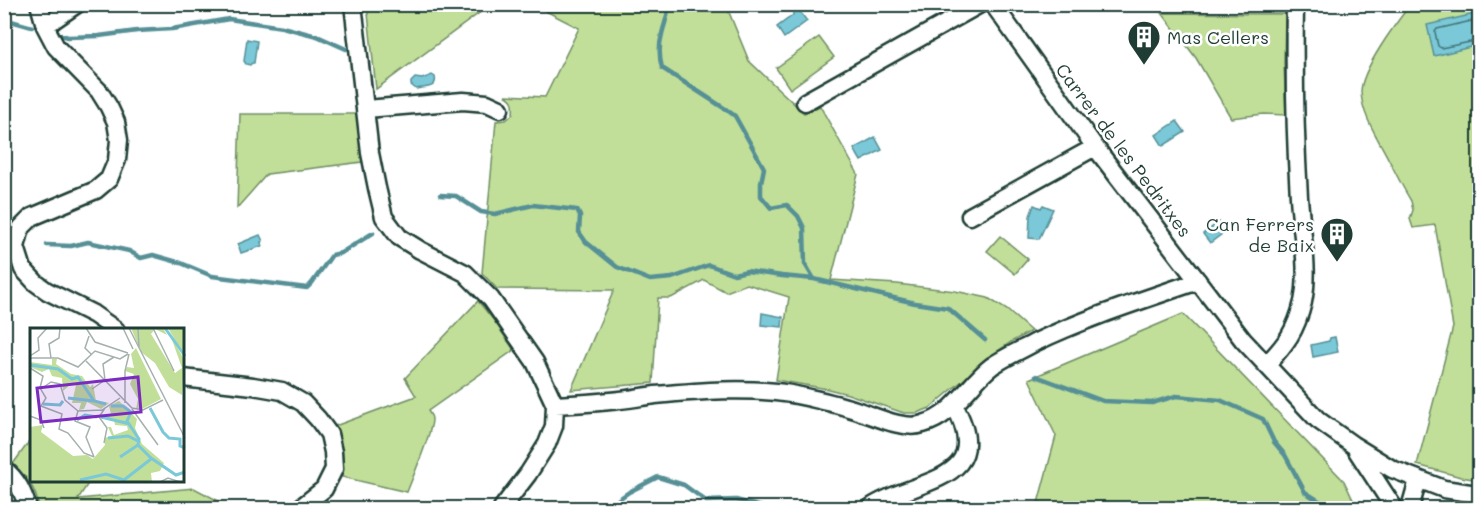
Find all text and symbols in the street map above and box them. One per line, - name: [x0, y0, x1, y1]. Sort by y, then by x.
- building icon: Mas Cellers: [1126, 19, 1162, 66]
- place label: Mas Cellers: [1167, 25, 1269, 49]
- street label: Carrer de les Pedritxes: [1051, 58, 1197, 242]
- place label: Can Ferrers de Baix: [1206, 212, 1314, 257]
- building icon: Can Ferrers de Baix: [1319, 216, 1355, 263]
- inset map: [30, 328, 184, 483]

